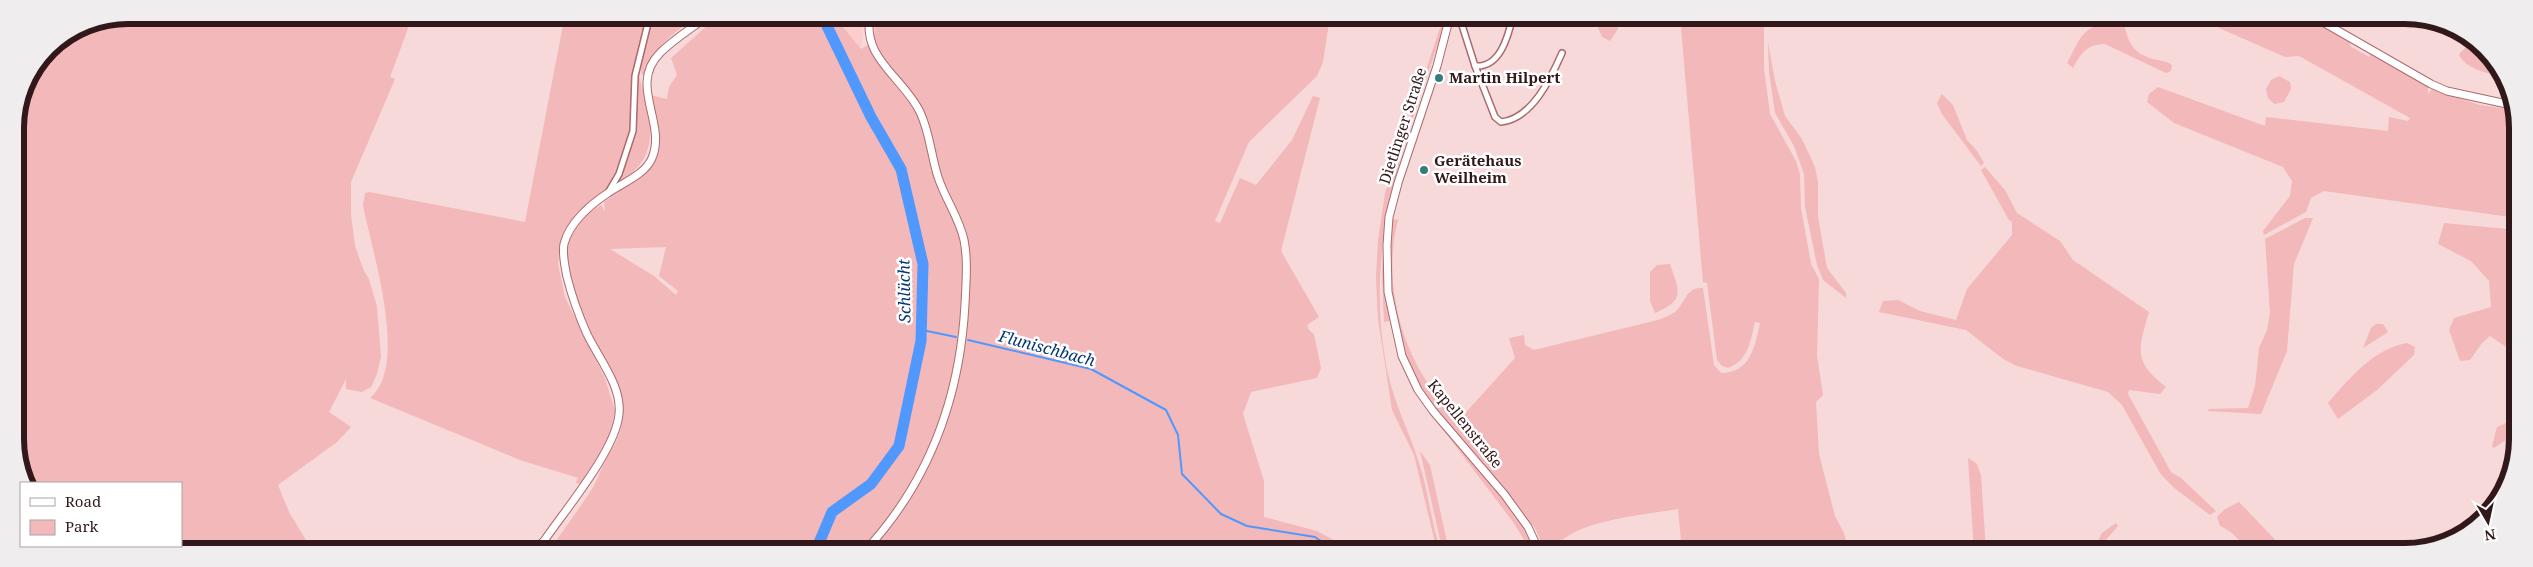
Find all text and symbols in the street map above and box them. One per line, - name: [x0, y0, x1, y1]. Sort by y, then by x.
- street label: Dietlinger Straße: [1374, 65, 1430, 187]
- place label: Martin Hilpert: [1449, 67, 1560, 87]
- marker: Martin Hilpert: [1433, 72, 1445, 84]
- place label: Gerätehaus Weilheim: [1434, 150, 1522, 187]
- marker: Gerätehaus Weilheim: [1418, 164, 1430, 176]
- water label: Schlücht: [892, 259, 916, 323]
- water label: Flunischbach: [995, 324, 1098, 372]
- street label: Kapellenstraße: [1424, 375, 1508, 472]
- legend: [20, 482, 182, 547]
- text: Road: [65, 491, 101, 511]
- north arrow: [2463, 497, 2513, 547]
- text: Park: [65, 516, 99, 536]
- text: N: [2483, 525, 2497, 546]

